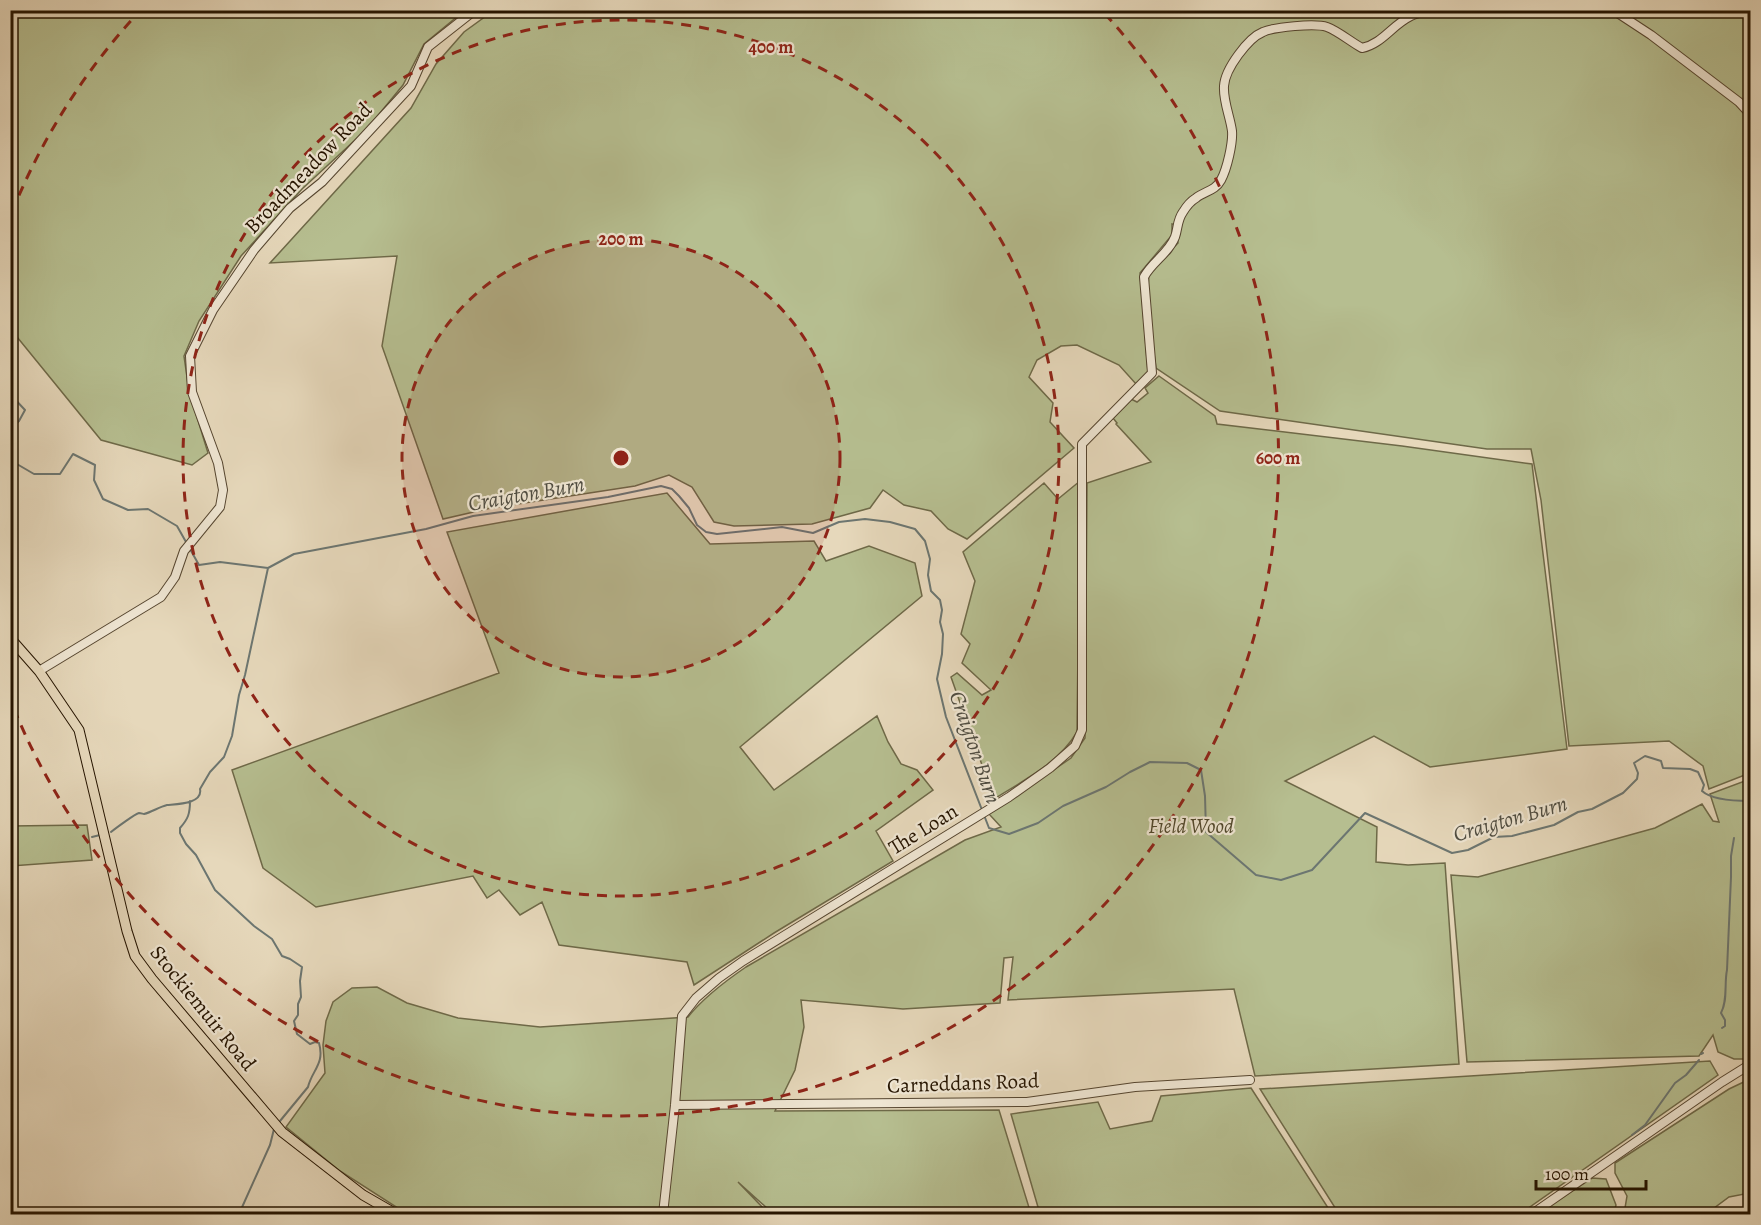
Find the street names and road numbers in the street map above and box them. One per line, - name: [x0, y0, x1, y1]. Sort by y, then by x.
- street label: Broadmeadow Road: [238, 96, 378, 240]
- street label: The Loan: [883, 797, 963, 861]
- street label: Stockiemuir Road: [144, 939, 263, 1077]
- street label: Carneddans Road: [887, 1066, 1040, 1100]

